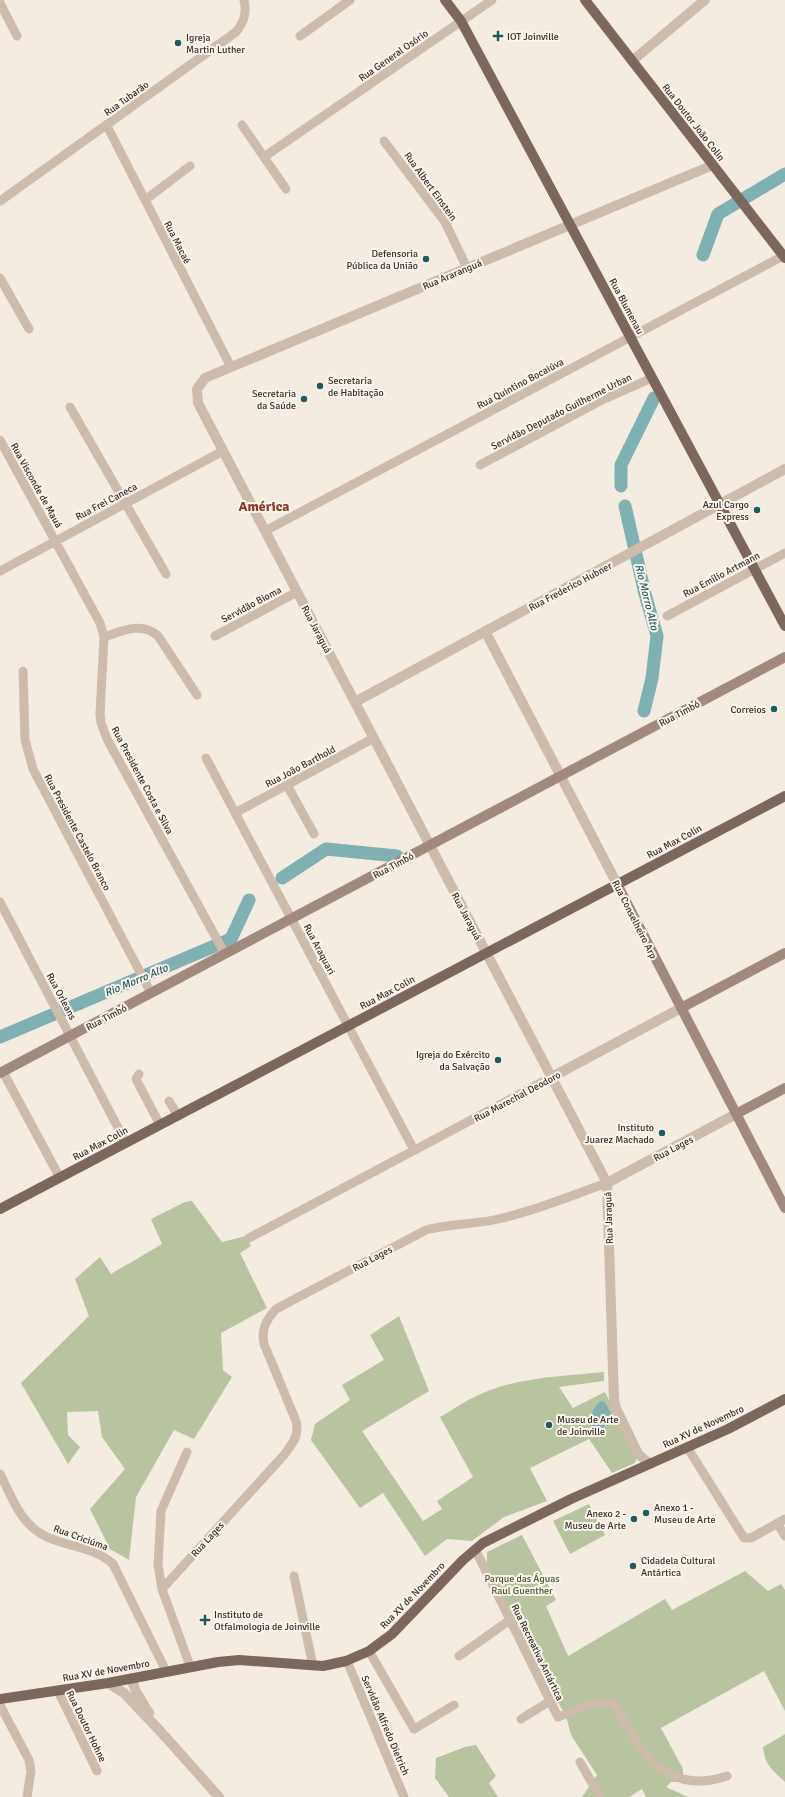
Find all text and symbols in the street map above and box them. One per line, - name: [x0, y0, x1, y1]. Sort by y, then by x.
- street label: Rua General Osório: [356, 27, 431, 84]
- marker: IOT Joinville: [492, 30, 504, 42]
- place label: IOT Joinville: [507, 31, 559, 43]
- place label: Igreja Martin Luther: [186, 32, 245, 56]
- marker: Igreja Martin Luther: [173, 38, 183, 48]
- street label: Rua Tubarão: [102, 79, 151, 119]
- street label: Rua Doutor João Colin: [659, 82, 727, 164]
- street label: Rua Albert Einstein: [401, 150, 459, 223]
- street label: Rua Macaé: [161, 219, 193, 266]
- place label: Defensoria Pública da União: [346, 248, 418, 272]
- marker: Defensoria Pública da União: [421, 254, 431, 264]
- street label: Rua Araranguá: [421, 257, 484, 293]
- street label: Rua Blumenau: [606, 276, 646, 337]
- street label: Rua Quintino Bocaiúva: [475, 356, 566, 412]
- street label: Servidão Deputado Guilherme Urban: [489, 371, 634, 453]
- place label: Secretaria de Habitação: [328, 375, 384, 399]
- marker: Secretaria de Habitação: [315, 381, 325, 391]
- place label: Secretaria da Saúde: [252, 388, 296, 412]
- marker: Secretaria da Saúde: [299, 394, 309, 404]
- street label: Rua Visconde de Mauá: [8, 441, 64, 530]
- street label: Rua Frei Caneca: [74, 481, 139, 523]
- district label: América: [238, 498, 290, 515]
- place label: Azul Cargo Express: [703, 499, 750, 523]
- marker: Azul Cargo Express: [752, 505, 762, 515]
- street label: Rua Emílio Artmann: [681, 550, 762, 600]
- street label: Rua Frederico Hubner: [527, 560, 614, 614]
- water label: Rio Morro Alto: [632, 563, 661, 633]
- street label: Servidão Bioma: [219, 584, 284, 626]
- street label: Rua Jaraguá: [299, 604, 334, 655]
- street label: Rua Timbó: [657, 698, 702, 730]
- place label: Correios: [730, 704, 767, 716]
- marker: Correios: [769, 704, 779, 714]
- street label: Rua Presidente Costa e Silva: [109, 725, 176, 836]
- street label: Rua João Barthold: [263, 743, 338, 790]
- street label: Rua Presidente Castelo Branco: [41, 772, 113, 893]
- street label: Rua Max Colin: [645, 822, 704, 861]
- street label: Rua Timbó: [371, 850, 416, 882]
- street label: Rua Conselheiro Arp: [609, 878, 659, 961]
- street label: Rua Jaraguá: [449, 891, 484, 942]
- street label: Rua Araquari: [301, 922, 337, 977]
- water label: Rio Morro Alto: [103, 961, 171, 1000]
- street label: Rua Orleans: [44, 971, 79, 1023]
- street label: Rua Max Colin: [358, 973, 417, 1012]
- street label: Rua Timbó: [84, 1002, 129, 1034]
- place label: Igreja do Exército da Salvação: [416, 1049, 490, 1073]
- marker: Igreja do Exército da Salvação: [493, 1055, 503, 1065]
- street label: Rua Marechal Deodoro: [472, 1069, 563, 1125]
- place label: Instituto Juarez Machado: [585, 1122, 654, 1146]
- street label: Rua Max Colin: [71, 1124, 130, 1163]
- marker: Instituto Juarez Machado: [657, 1128, 667, 1138]
- street label: Rua Lages: [652, 1133, 696, 1164]
- street label: Rua Jaraguá: [602, 1192, 616, 1244]
- street label: Rua Lages: [351, 1243, 395, 1274]
- street label: Rua XV de Novembro: [661, 1403, 746, 1451]
- place label: Museu de Arte de Joinville: [557, 1414, 619, 1438]
- marker: Museu de Arte de Joinville: [544, 1420, 554, 1430]
- place label: Anexo 1 - Museu de Arte: [654, 1502, 716, 1526]
- place label: Anexo 2 - Museu de Arte: [564, 1508, 626, 1532]
- marker: Anexo 1 - Museu de Arte: [641, 1508, 651, 1518]
- marker: Anexo 2 - Museu de Arte: [629, 1514, 639, 1524]
- street label: Rua Lages: [189, 1519, 227, 1560]
- street label: Rua Criciúma: [52, 1523, 110, 1553]
- place label: Cidadela Cultural Antártica: [641, 1555, 715, 1579]
- street label: Rua XV de Novembro: [378, 1560, 448, 1632]
- marker: Cidadela Cultural Antártica: [628, 1561, 638, 1571]
- park label: Parque das Águas Raul Guenther: [484, 1572, 560, 1597]
- street label: Rua Recreativa Antártica: [509, 1602, 566, 1703]
- place label: Instituto de Otfalmologia de Joinville: [214, 1609, 320, 1633]
- marker: Instituto de Otfalmologia de Joinville: [199, 1614, 211, 1626]
- street label: Rua XV de Novembro: [62, 1657, 151, 1685]
- street label: Servidão Alfredo Dietrich: [359, 1674, 412, 1777]
- street label: Rua Doutor Hohne: [64, 1689, 109, 1764]

